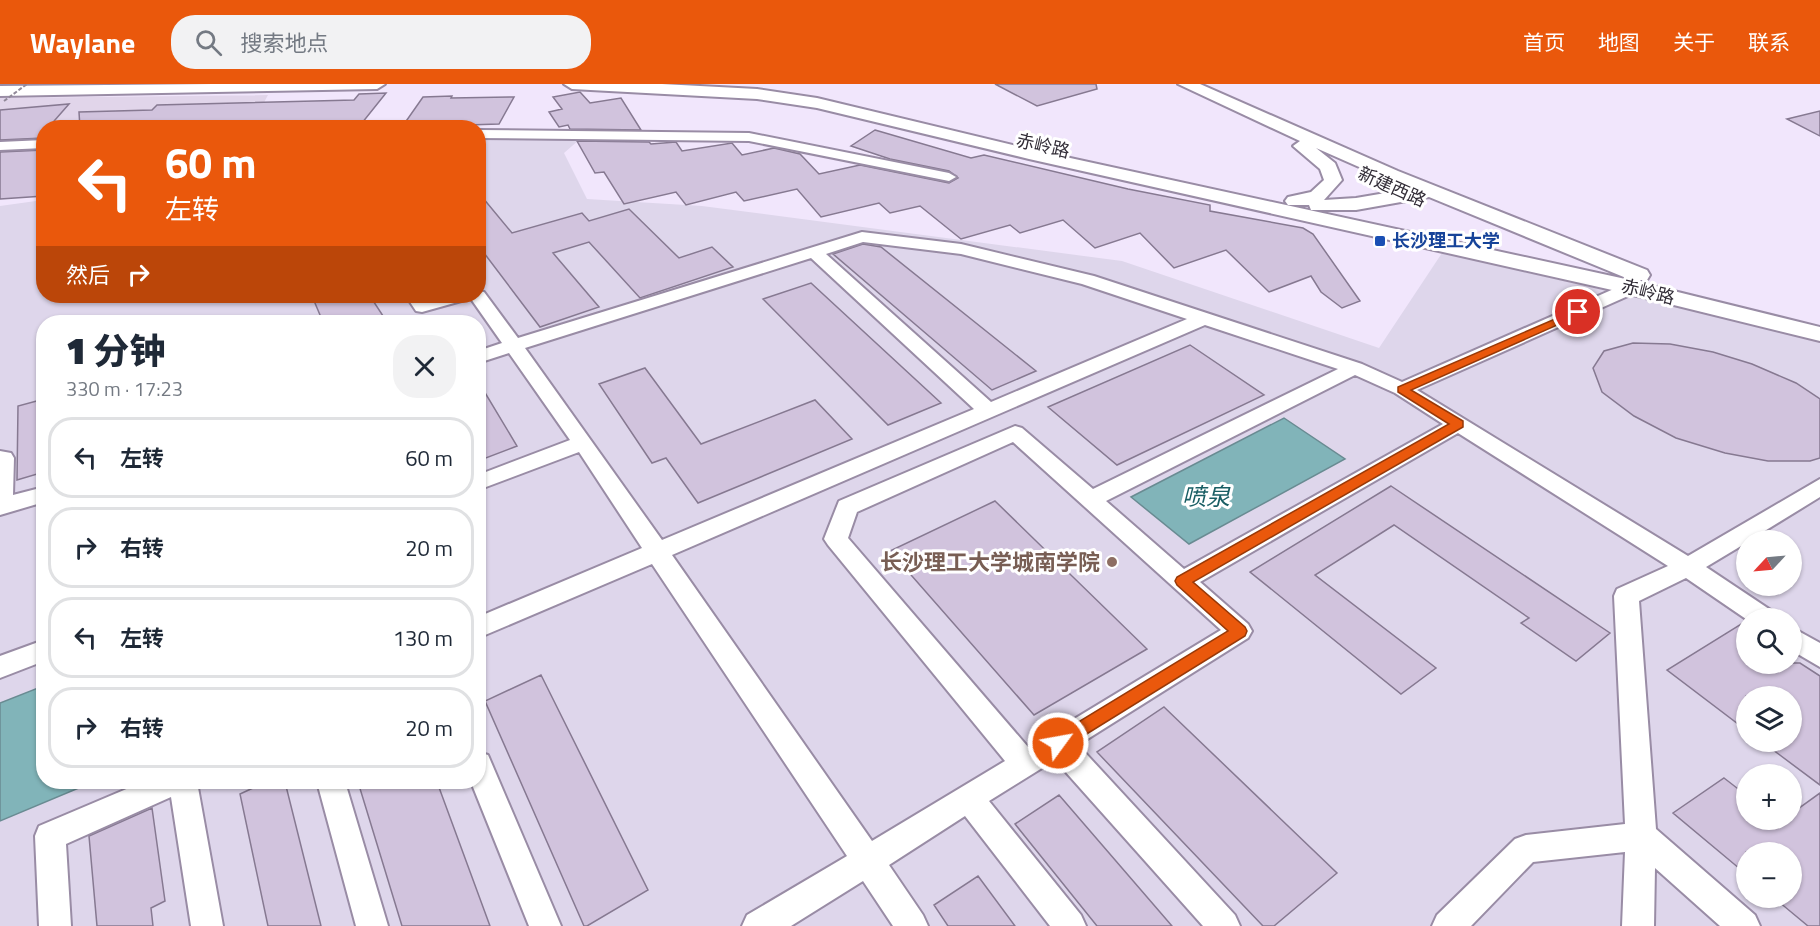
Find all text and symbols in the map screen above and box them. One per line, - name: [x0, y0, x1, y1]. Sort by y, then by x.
- search box: [171, 15, 591, 69]
- text: Waylane: [30, 21, 135, 64]
- icon: search: [192, 26, 225, 59]
- text: 搜索地点: [240, 26, 328, 60]
- text: 首页: [1523, 26, 1565, 58]
- text: 地图: [1598, 26, 1640, 58]
- text: 关于: [1673, 26, 1715, 58]
- text: 联系: [1748, 26, 1790, 58]
- street label: 赤岭路: [1014, 126, 1072, 165]
- text: 60 m: [165, 130, 257, 194]
- icon: left: [66, 144, 144, 222]
- street label: 新建西路: [1354, 160, 1431, 214]
- text: 左转: [165, 188, 219, 229]
- place label: 长沙理工大学: [1392, 227, 1500, 254]
- marker: 长沙理工大学: [1373, 234, 1387, 248]
- text: 然后: [66, 258, 110, 292]
- icon: right: [122, 258, 155, 291]
- street label: 赤岭路: [1619, 272, 1678, 311]
- pin: [1552, 286, 1603, 337]
- icon: arrive: [1561, 295, 1594, 328]
- text: 1 分钟: [66, 323, 166, 378]
- button: close: [393, 335, 456, 398]
- text: 330 m · 17:23: [66, 373, 183, 404]
- icon: left: [69, 441, 102, 474]
- text: 左转: [120, 441, 164, 475]
- text: 60 m: [405, 441, 453, 475]
- water label: 喷泉: [1182, 478, 1231, 514]
- north arrow: [1736, 530, 1802, 596]
- map controls: [1736, 530, 1802, 908]
- icon: right: [69, 531, 102, 564]
- text: 右转: [120, 531, 164, 565]
- text: 20 m: [405, 531, 453, 565]
- place label: 长沙理工大学城南学院: [880, 545, 1100, 579]
- marker: 长沙理工大学城南学院: [1105, 555, 1119, 569]
- button: search: [1736, 608, 1802, 674]
- icon: left: [69, 621, 102, 654]
- text: 左转: [120, 621, 164, 655]
- text: 130 m: [393, 621, 453, 655]
- button: layers: [1736, 686, 1802, 752]
- icon: right: [69, 711, 102, 744]
- text: 右转: [120, 711, 164, 745]
- text: 20 m: [405, 711, 453, 745]
- position arrow: [1026, 711, 1090, 775]
- button: +: [1736, 764, 1802, 830]
- button: −: [1736, 842, 1802, 908]

